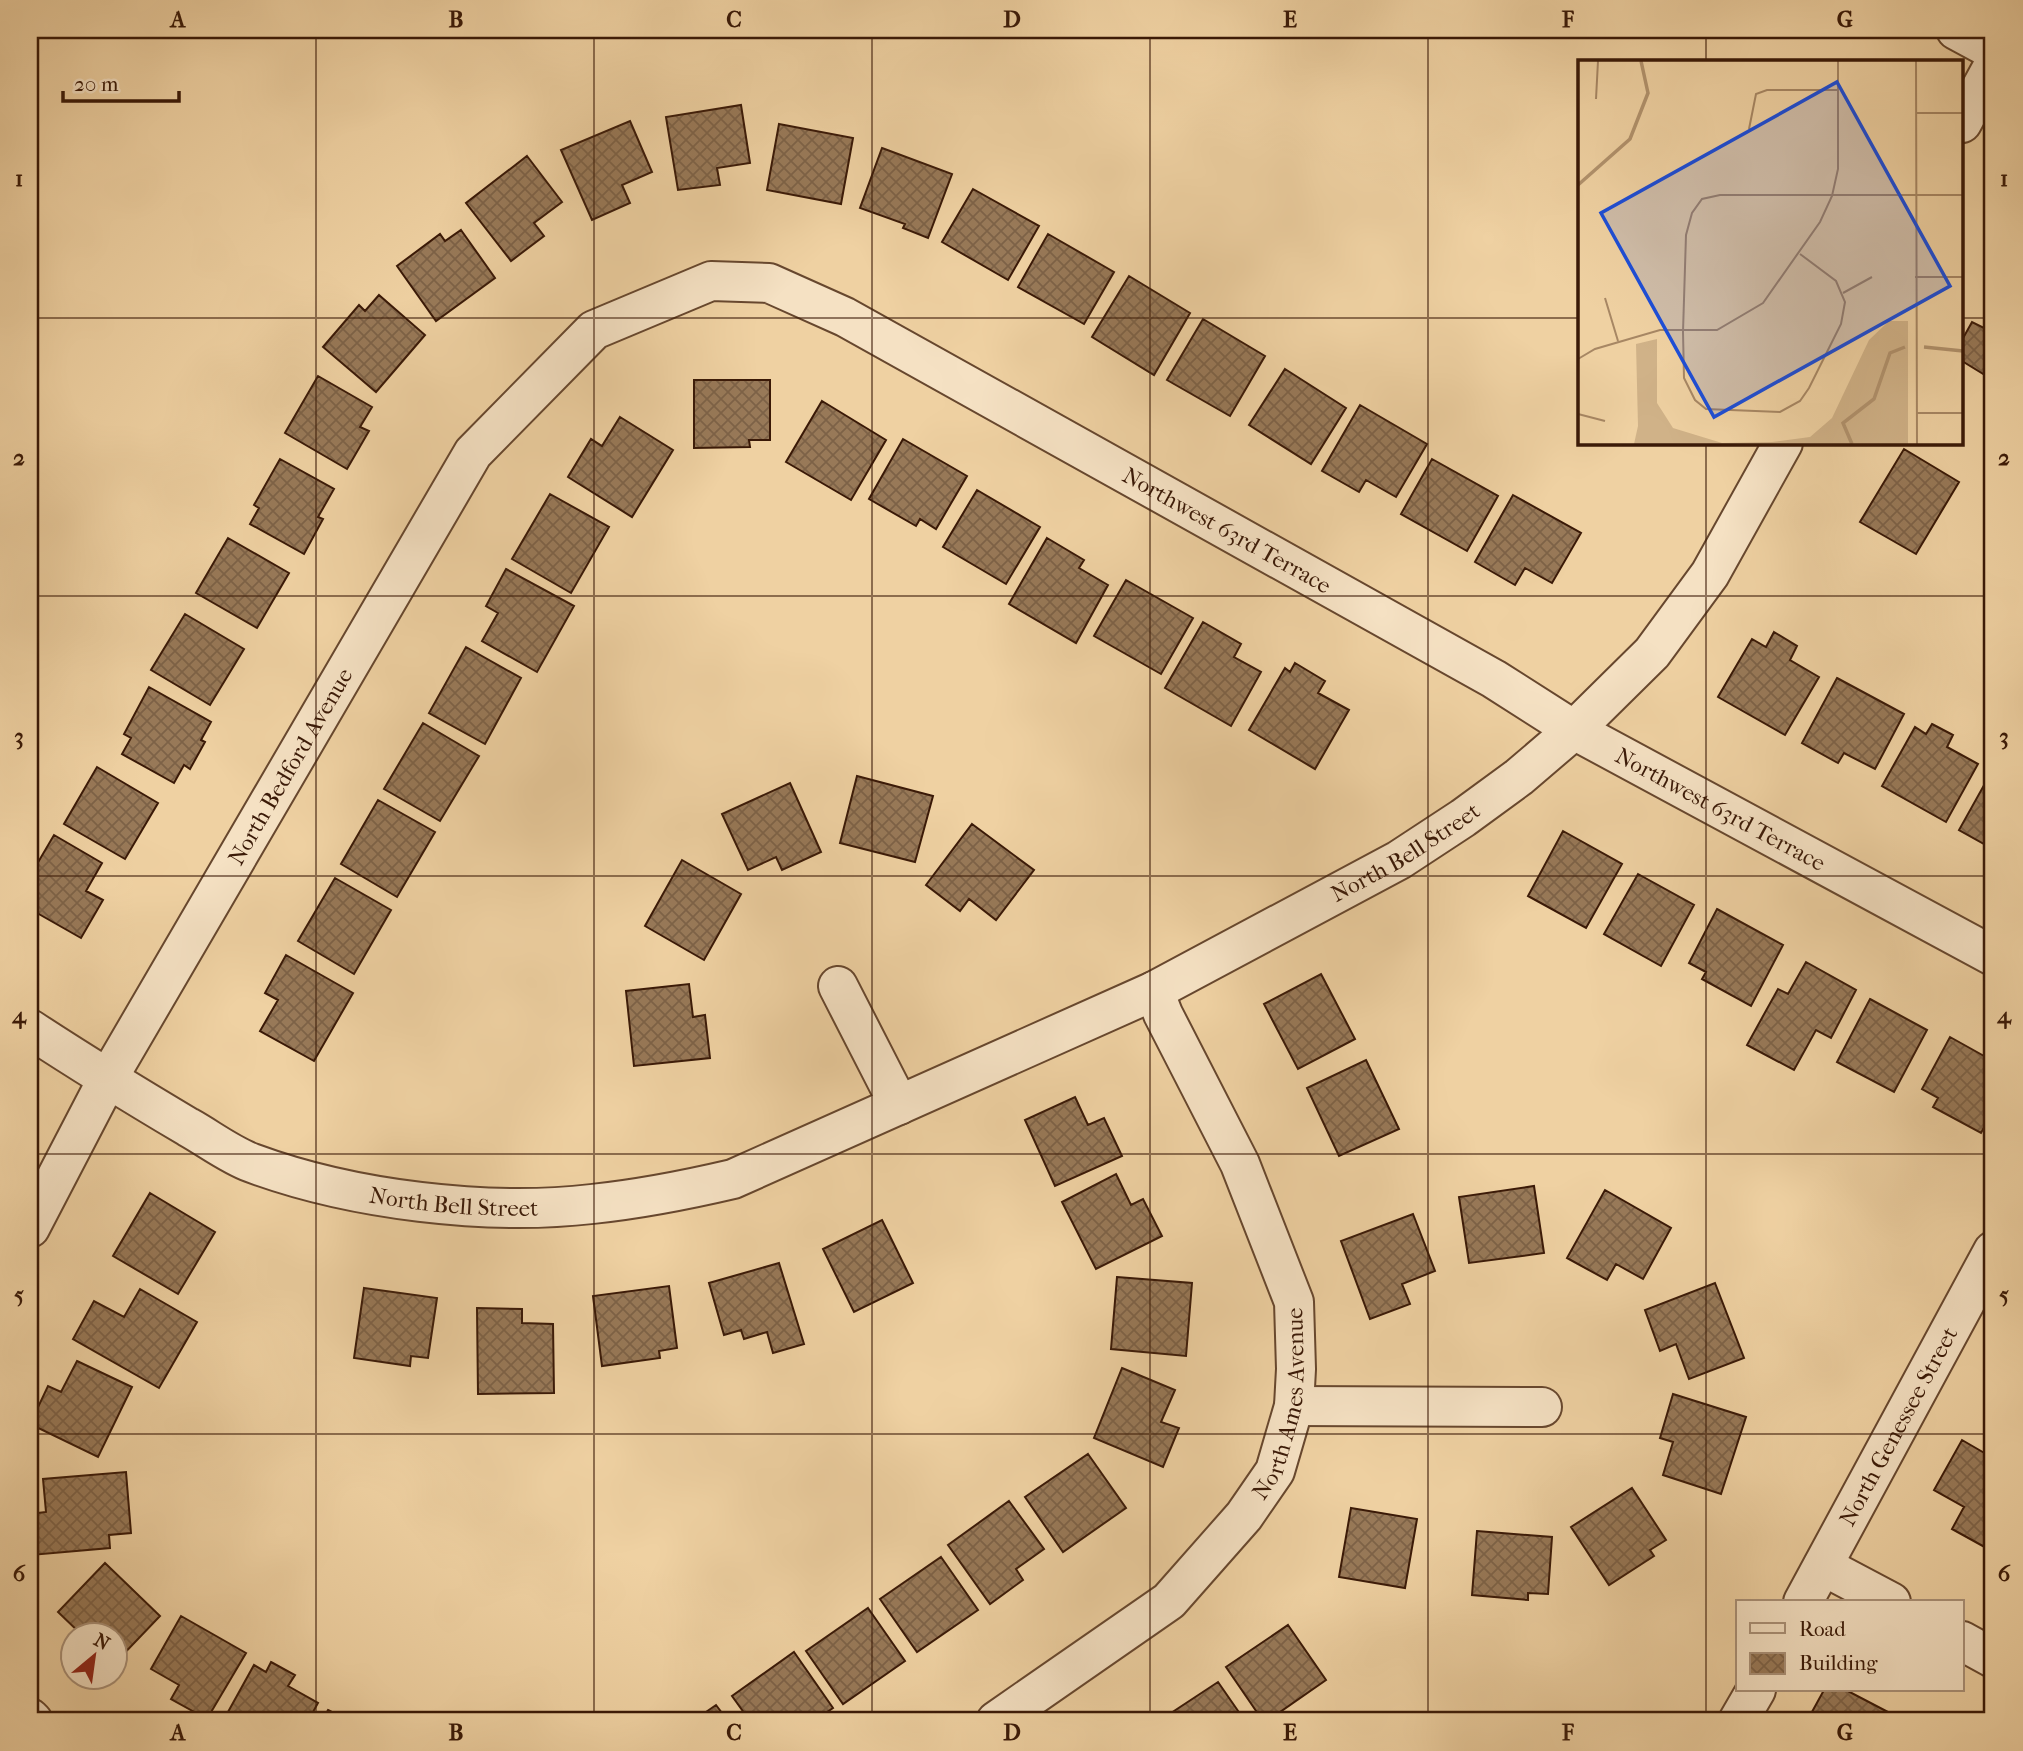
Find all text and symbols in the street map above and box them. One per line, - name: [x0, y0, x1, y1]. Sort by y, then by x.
- text: A: [169, 6, 187, 33]
- text: B: [449, 6, 464, 33]
- text: C: [726, 6, 742, 33]
- text: D: [1003, 6, 1021, 33]
- text: E: [1283, 6, 1297, 33]
- text: F: [1561, 6, 1575, 33]
- text: G: [1837, 6, 1853, 33]
- scale bar: [63, 60, 178, 104]
- inset map: [1578, 60, 1964, 444]
- text: 20 m: [74, 72, 119, 96]
- text: 1: [15, 165, 23, 192]
- text: 1: [2000, 165, 2008, 192]
- text: 2: [13, 444, 25, 471]
- text: 2: [1998, 444, 2010, 471]
- street label: Northwest 63rd Terrace: [1118, 461, 1336, 599]
- street label: North Bedford Avenue: [222, 663, 358, 870]
- text: 3: [14, 723, 24, 750]
- text: 3: [1999, 723, 2009, 750]
- street label: Northwest 63rd Terrace: [1611, 741, 1830, 877]
- street label: North Bell Street: [1326, 797, 1485, 907]
- text: 4: [11, 1002, 27, 1029]
- text: 4: [1996, 1002, 2012, 1029]
- street label: North Bell Street: [367, 1181, 539, 1221]
- text: 5: [14, 1281, 24, 1308]
- text: 5: [1999, 1281, 2009, 1308]
- street label: North Ames Avenue: [1246, 1307, 1310, 1504]
- street label: North Genessee Street: [1833, 1322, 1963, 1530]
- text: 6: [13, 1560, 26, 1587]
- text: 6: [1998, 1560, 2011, 1587]
- legend: [1736, 1600, 1964, 1692]
- text: Road: [1799, 1617, 1846, 1641]
- north arrow: [60, 1622, 130, 1692]
- text: N: [90, 1629, 114, 1655]
- text: Building: [1799, 1651, 1878, 1675]
- text: A: [169, 1719, 187, 1746]
- text: B: [449, 1719, 464, 1746]
- text: C: [726, 1719, 742, 1746]
- text: D: [1003, 1719, 1021, 1746]
- text: E: [1283, 1719, 1297, 1746]
- text: F: [1561, 1719, 1575, 1746]
- text: G: [1837, 1719, 1853, 1746]

